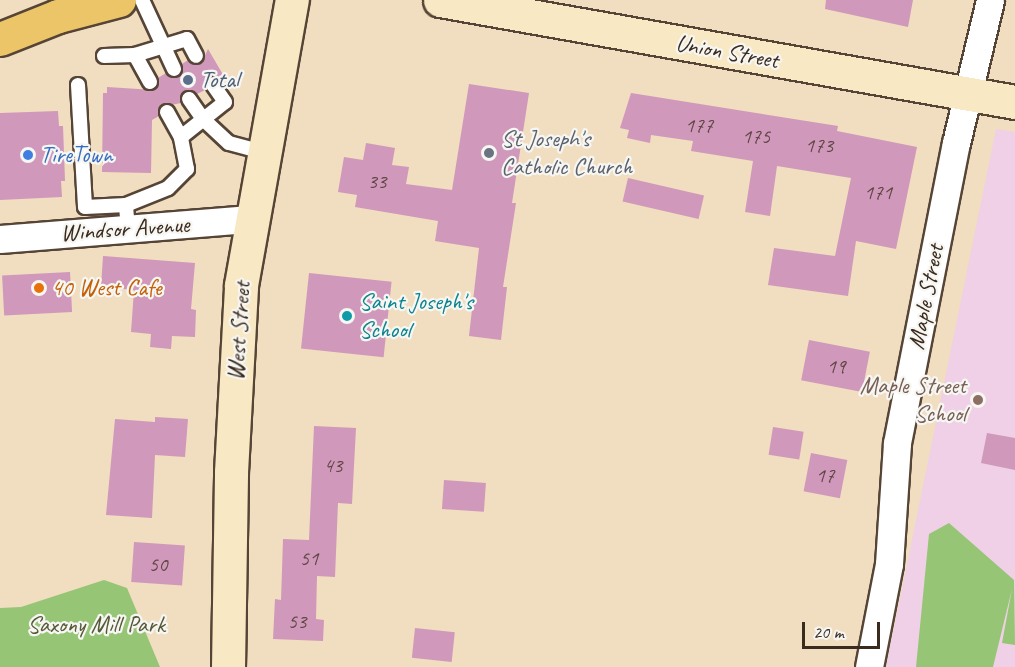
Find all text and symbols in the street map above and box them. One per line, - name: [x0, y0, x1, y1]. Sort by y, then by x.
- street label: Union Street: [673, 29, 781, 75]
- place label: Total: [200, 66, 239, 94]
- marker: Total: [181, 73, 195, 87]
- house number: 177: [685, 112, 713, 138]
- house number: 175: [742, 123, 770, 149]
- place label: St Joseph's Catholic Church: [501, 125, 633, 181]
- house number: 173: [805, 132, 833, 158]
- place label: TireTown: [40, 141, 112, 169]
- marker: St Joseph's Catholic Church: [482, 146, 496, 160]
- marker: TireTown: [21, 148, 35, 162]
- house number: 33: [368, 168, 386, 194]
- house number: 171: [864, 179, 892, 205]
- street label: Windsor Avenue: [60, 210, 190, 248]
- street label: Maple Street: [902, 242, 950, 352]
- place label: 40 West Cafe: [51, 274, 162, 302]
- street label: West Street: [221, 280, 257, 382]
- marker: 40 West Cafe: [32, 281, 46, 295]
- place label: Saint Joseph's School: [359, 288, 472, 344]
- marker: Saint Joseph's School: [340, 309, 354, 323]
- house number: 19: [827, 353, 845, 379]
- place label: Maple Street School: [859, 372, 966, 428]
- marker: Maple Street School: [971, 393, 985, 407]
- house number: 43: [324, 452, 342, 478]
- house number: 17: [816, 462, 834, 488]
- house number: 51: [300, 545, 318, 571]
- house number: 50: [149, 551, 167, 577]
- house number: 53: [288, 608, 306, 634]
- scale bar: [805, 610, 883, 648]
- park label: Saxony Mill Park: [27, 611, 165, 639]
- text: 20 m: [813, 621, 844, 643]

